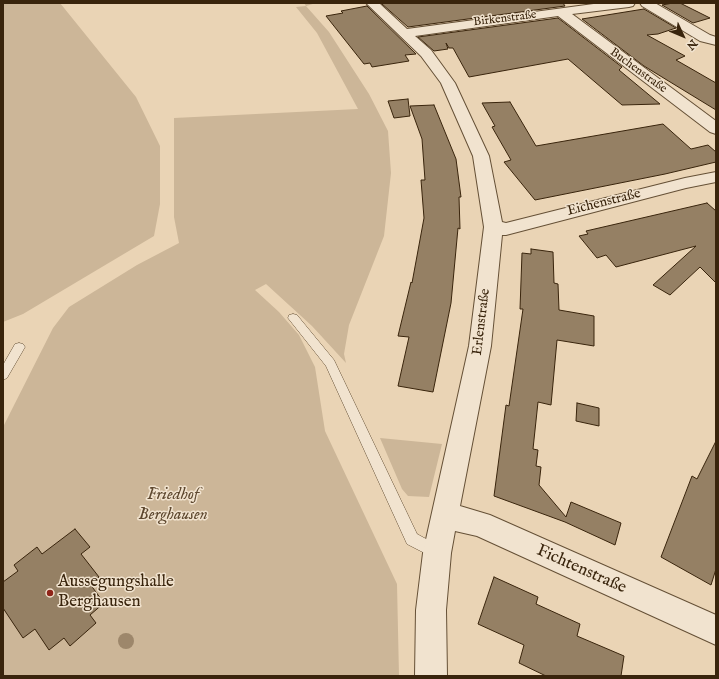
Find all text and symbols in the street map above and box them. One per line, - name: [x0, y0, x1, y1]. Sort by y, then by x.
- street label: Birkenstraße: [473, 8, 537, 30]
- north arrow: [663, 16, 703, 56]
- text: N: [683, 36, 700, 53]
- street label: Buchenstraße: [607, 45, 669, 97]
- street label: Eichenstraße: [565, 186, 643, 220]
- street label: Erlenstraße: [470, 288, 494, 356]
- park label: Friedhof Berghausen: [138, 486, 208, 526]
- street label: Fichtenstraße: [533, 541, 629, 599]
- place label: Aussegungshalle Berghausen: [58, 573, 174, 613]
- marker: Aussegungshalle Berghausen: [45, 588, 55, 598]

